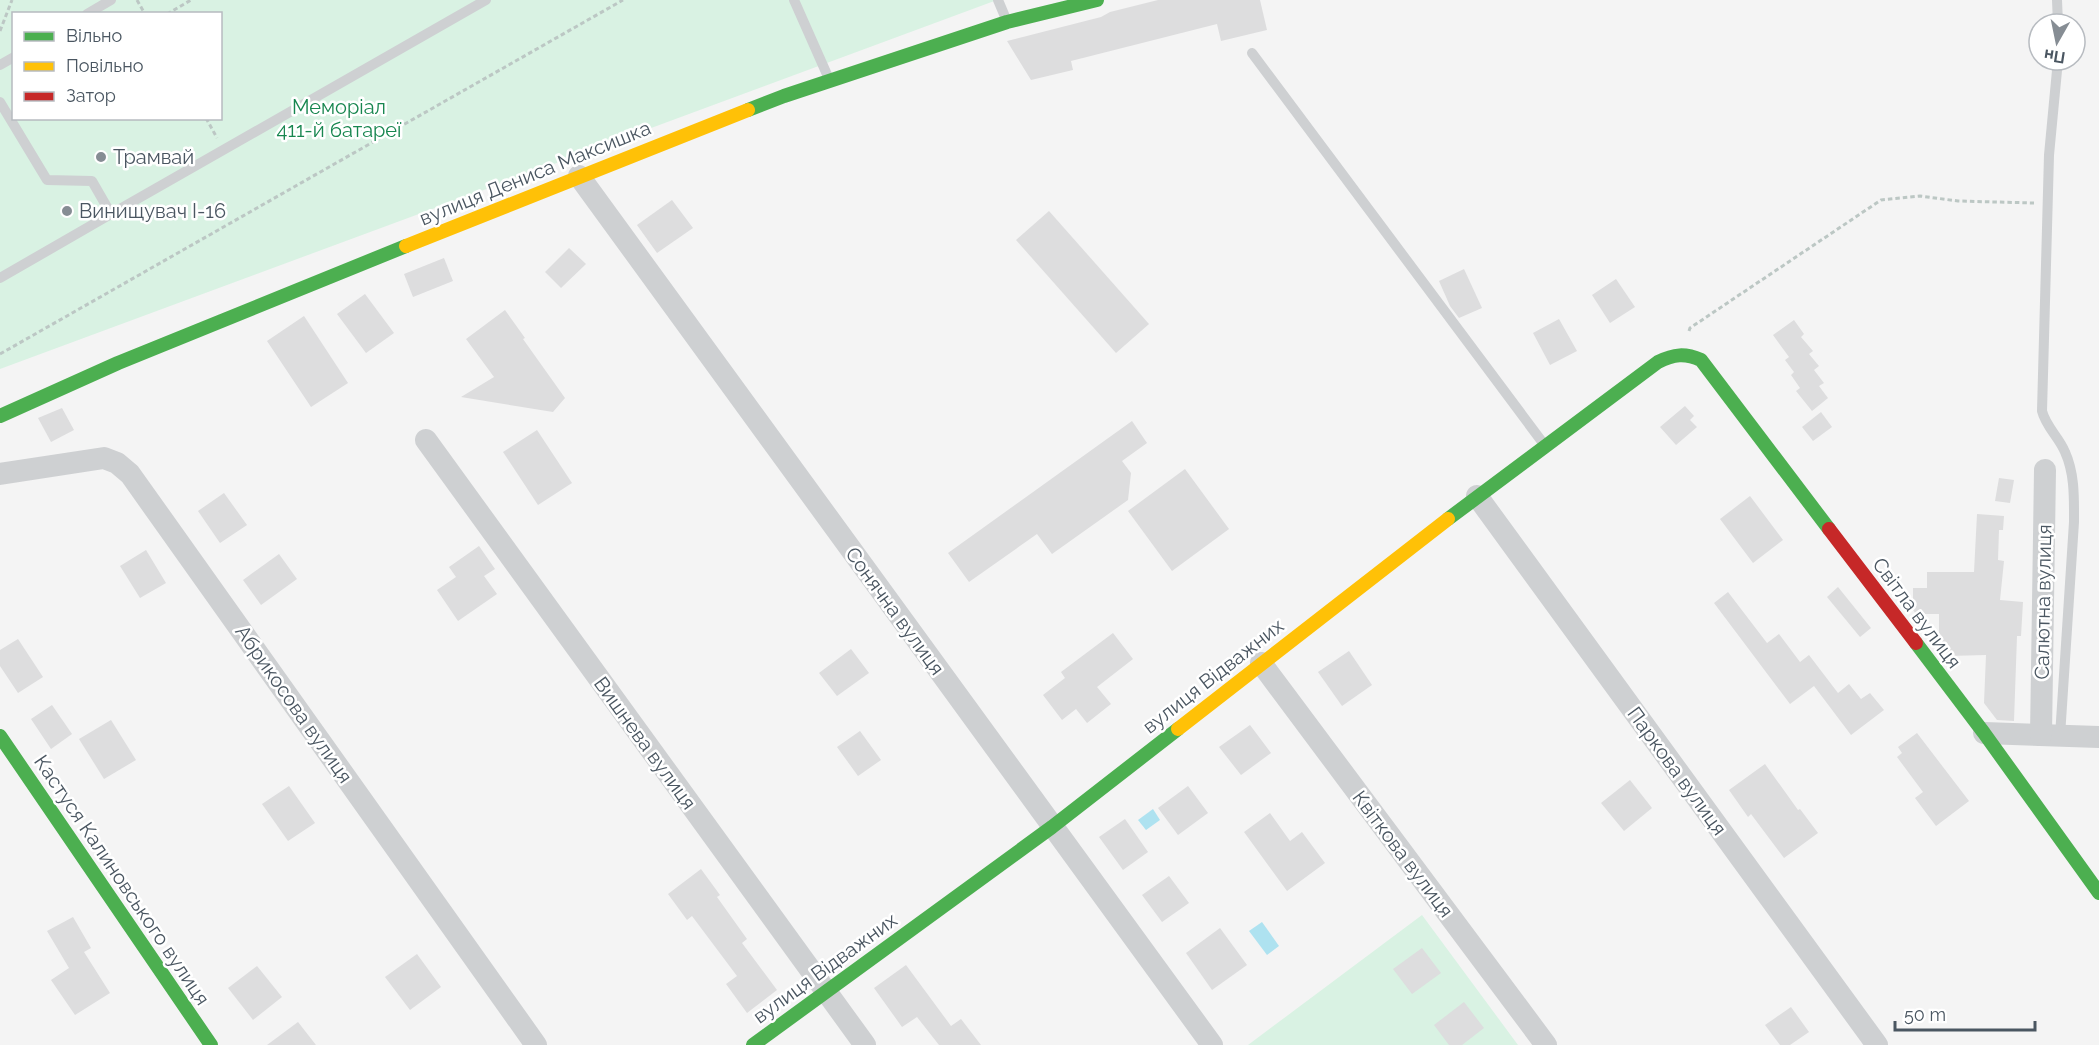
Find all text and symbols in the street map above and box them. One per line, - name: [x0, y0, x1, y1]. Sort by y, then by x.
- legend: [12, 12, 222, 120]
- north arrow: [2027, 12, 2087, 72]
- text: Вільно: [66, 25, 122, 46]
- text: Пн: [2043, 45, 2067, 67]
- text: Повільно: [66, 55, 144, 76]
- text: Затор: [66, 85, 116, 106]
- park label: Меморіал 411-й батареї: [277, 95, 402, 142]
- street label: вулиця Дениса Максишка: [416, 116, 654, 230]
- place label: Трамвай: [113, 145, 194, 169]
- marker: Трамвай: [94, 150, 108, 164]
- place label: Винищувач І-16: [79, 199, 226, 223]
- marker: Винищувач І-16: [60, 204, 74, 218]
- street label: Салютна вулиця: [2030, 524, 2056, 680]
- street label: Сонячна вулиця: [841, 542, 949, 680]
- street label: Світла вулиця: [1868, 553, 1966, 673]
- street label: вулиця Відважних: [1138, 614, 1288, 738]
- street label: Абрикосова вулиця: [230, 620, 358, 788]
- street label: Вишнева вулиця: [589, 672, 701, 814]
- street label: Паркова вулиця: [1622, 702, 1732, 840]
- street label: Кастуся Калиновського вулиця: [29, 750, 215, 1010]
- street label: Квіткова вулиця: [1348, 786, 1458, 922]
- street label: вулиця Відважних: [748, 908, 902, 1028]
- scale bar: [1895, 994, 2034, 1032]
- text: 50 m: [1904, 1004, 1946, 1025]

